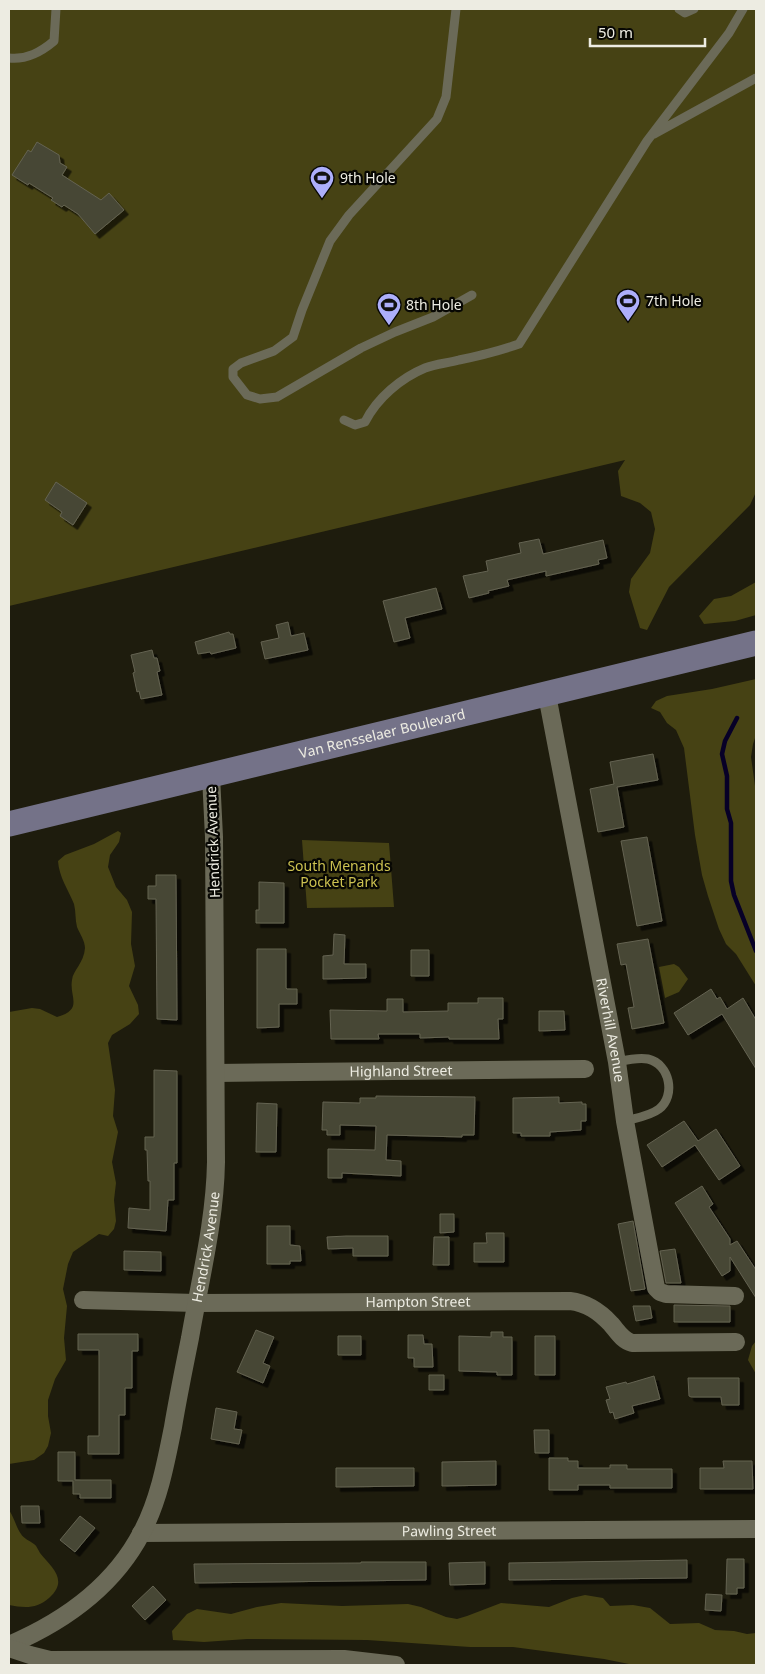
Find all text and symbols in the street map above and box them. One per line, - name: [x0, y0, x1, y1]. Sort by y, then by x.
- scale bar: [590, 15, 705, 47]
- text: 50 m: [598, 22, 633, 42]
- sports icon: 9th Hole: [309, 165, 335, 199]
- place label: 9th Hole: [340, 168, 396, 187]
- sports icon: 7th Hole: [615, 288, 641, 322]
- place label: 7th Hole: [646, 291, 702, 310]
- sports icon: 8th Hole: [376, 292, 402, 326]
- place label: 8th Hole: [406, 295, 462, 314]
- street label: Van Rensselaer Boulevard: [297, 704, 467, 762]
- street label: Hendrick Avenue: [201, 786, 224, 898]
- park label: South Menands Pocket Park: [287, 856, 391, 891]
- street label: Riverhill Avenue: [592, 976, 630, 1083]
- street label: Highland Street: [349, 1060, 452, 1081]
- street label: Hendrick Avenue: [187, 1190, 223, 1304]
- street label: Hampton Street: [365, 1292, 470, 1311]
- street label: Pawling Street: [402, 1521, 496, 1540]

